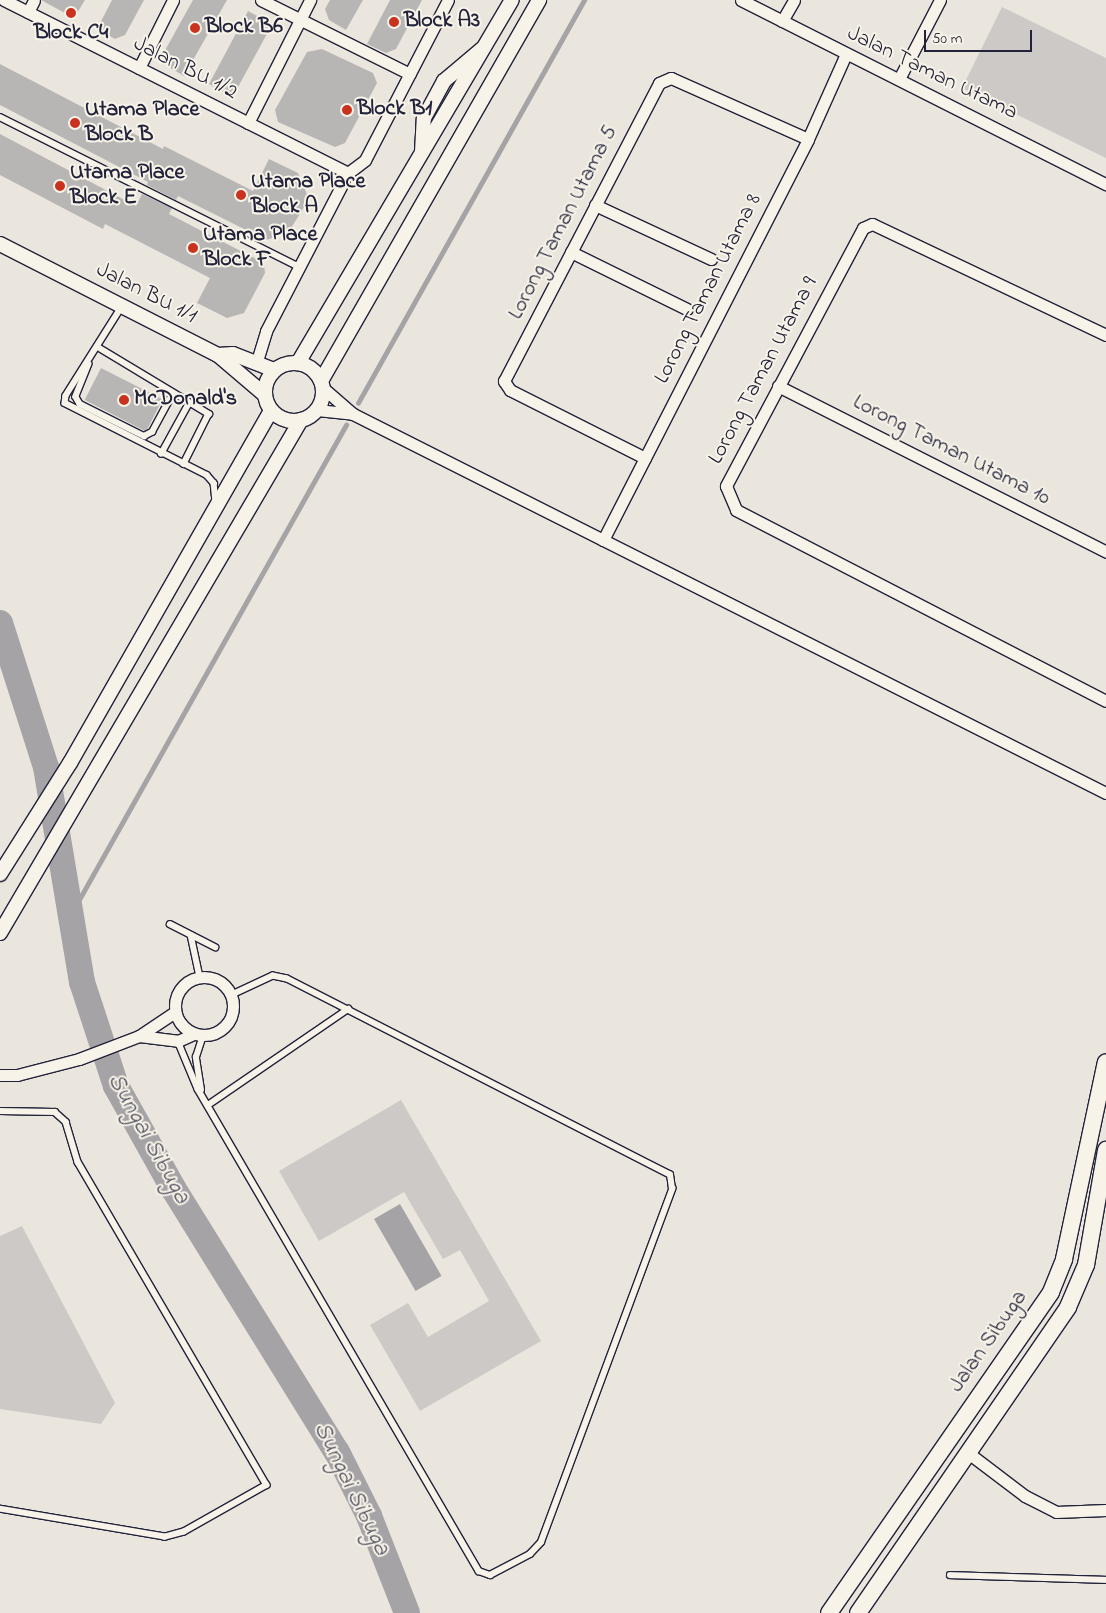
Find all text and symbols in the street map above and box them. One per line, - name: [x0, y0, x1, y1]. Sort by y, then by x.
- marker: Block C4: [65, 7, 77, 19]
- place label: Block A3: [404, 9, 480, 35]
- place label: Block B6: [205, 15, 283, 41]
- marker: Block A3: [388, 16, 400, 28]
- scale bar: [926, 20, 1034, 52]
- place label: Block C4: [34, 21, 108, 47]
- street label: Jalan Taman Utama: [842, 21, 1022, 127]
- marker: Block B6: [189, 22, 201, 34]
- text: 50 m: [932, 28, 962, 50]
- street label: Jalan BU 1/2: [128, 31, 242, 107]
- place label: Utama Place Block B: [85, 97, 199, 148]
- place label: Block B1: [357, 97, 432, 123]
- marker: Block B1: [341, 104, 353, 116]
- marker: Utama Place Block B: [69, 117, 81, 129]
- street label: Lorong Taman Utama 5: [504, 122, 624, 324]
- place label: Utama Place Block E: [70, 160, 184, 212]
- place label: Utama Place Block A: [251, 169, 365, 220]
- marker: Utama Place Block E: [54, 180, 66, 192]
- marker: Utama Place Block A: [235, 189, 247, 201]
- street label: Lorong Taman Utama 8: [650, 190, 768, 388]
- place label: Utama Place Block F: [203, 222, 317, 274]
- marker: Utama Place Block F: [187, 242, 199, 254]
- street label: Jalan BU 1/1: [91, 257, 201, 331]
- street label: Lorong Taman Utama 9: [703, 273, 825, 469]
- place label: McDonald's: [134, 387, 237, 413]
- street label: Lorong Taman Utama 10: [848, 390, 1054, 512]
- marker: McDonald's: [118, 394, 130, 406]
- water label: Sungai Sibuga: [100, 1069, 196, 1209]
- street label: Jalan Sibuga: [944, 1286, 1034, 1398]
- water label: Sungai Sibuga: [306, 1418, 396, 1560]

